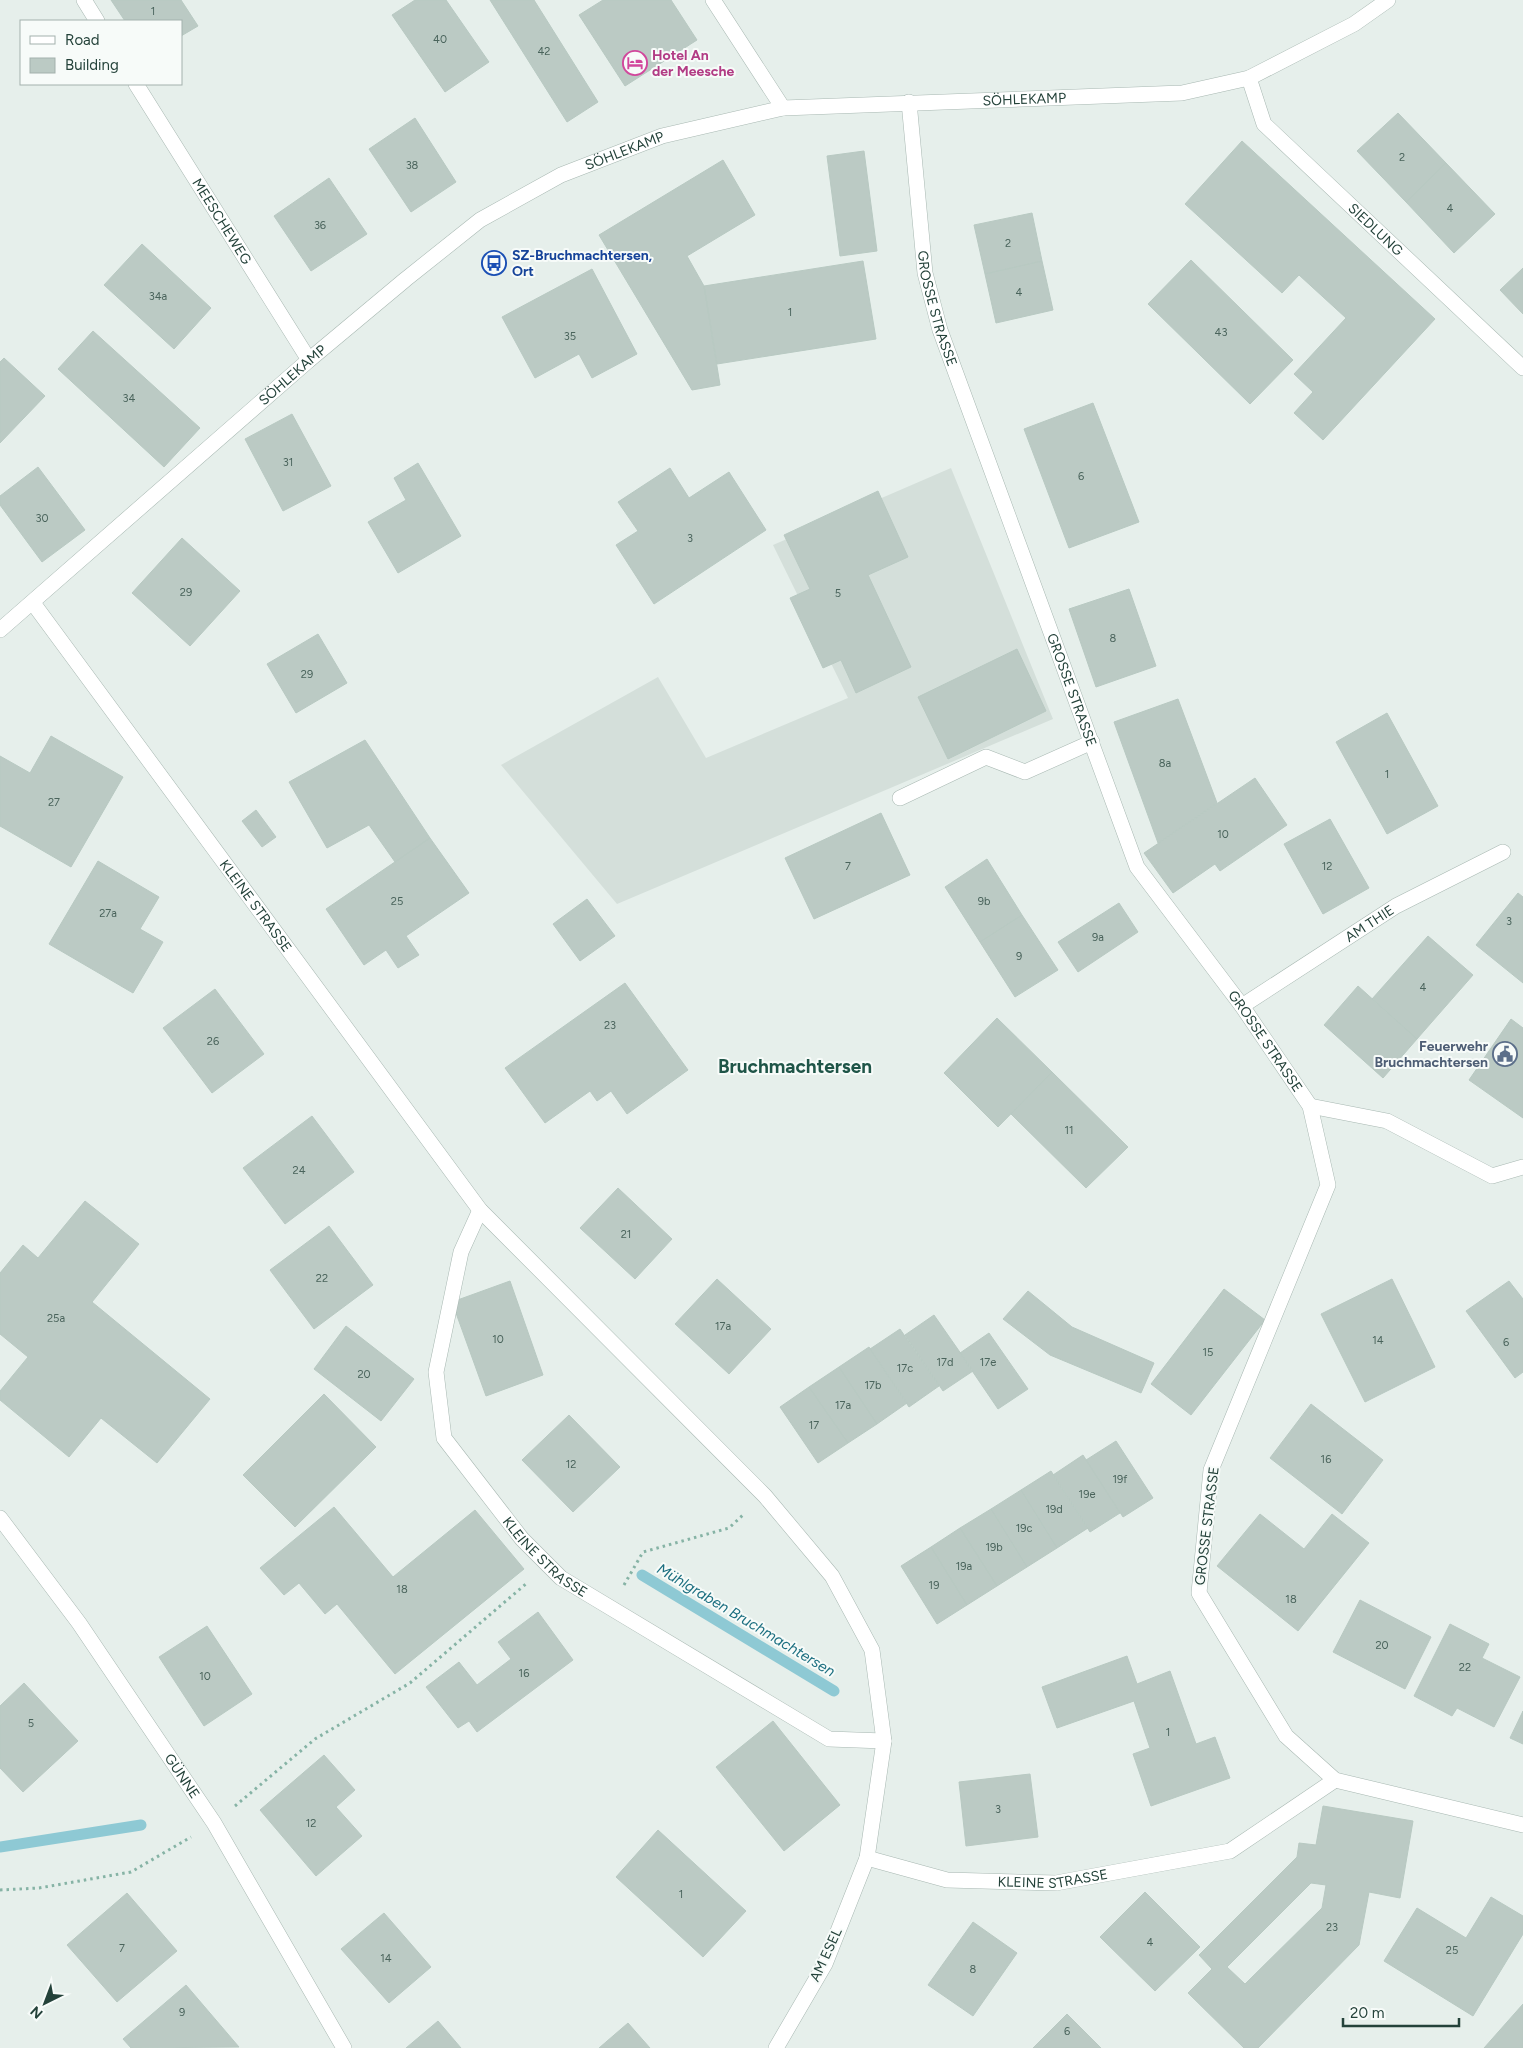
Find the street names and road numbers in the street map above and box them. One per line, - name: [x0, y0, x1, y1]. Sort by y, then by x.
- street label: SÖHLEKAMP: [982, 89, 1066, 109]
- street label: SÖHLEKAMP: [582, 128, 666, 173]
- street label: MEESCHEWEG: [189, 175, 256, 268]
- street label: SIEDLUNG: [1345, 199, 1407, 259]
- street label: GROSSE STRASSE: [914, 250, 961, 369]
- street label: SÖHLEKAMP: [255, 341, 329, 409]
- street label: GROSSE STRASSE: [1043, 631, 1101, 749]
- street label: KLEINE STRASSE: [216, 856, 296, 955]
- street label: AM THIE: [1342, 901, 1397, 945]
- street label: GROSSE STRASSE: [1225, 987, 1306, 1095]
- street label: GROSSE STRASSE: [1191, 1466, 1223, 1586]
- street label: KLEINE STRASSE: [499, 1513, 591, 1600]
- street label: GÜNNE: [161, 1750, 203, 1802]
- street label: KLEINE STRASSE: [997, 1865, 1109, 1892]
- street label: AM ESEL: [806, 1925, 846, 1985]

